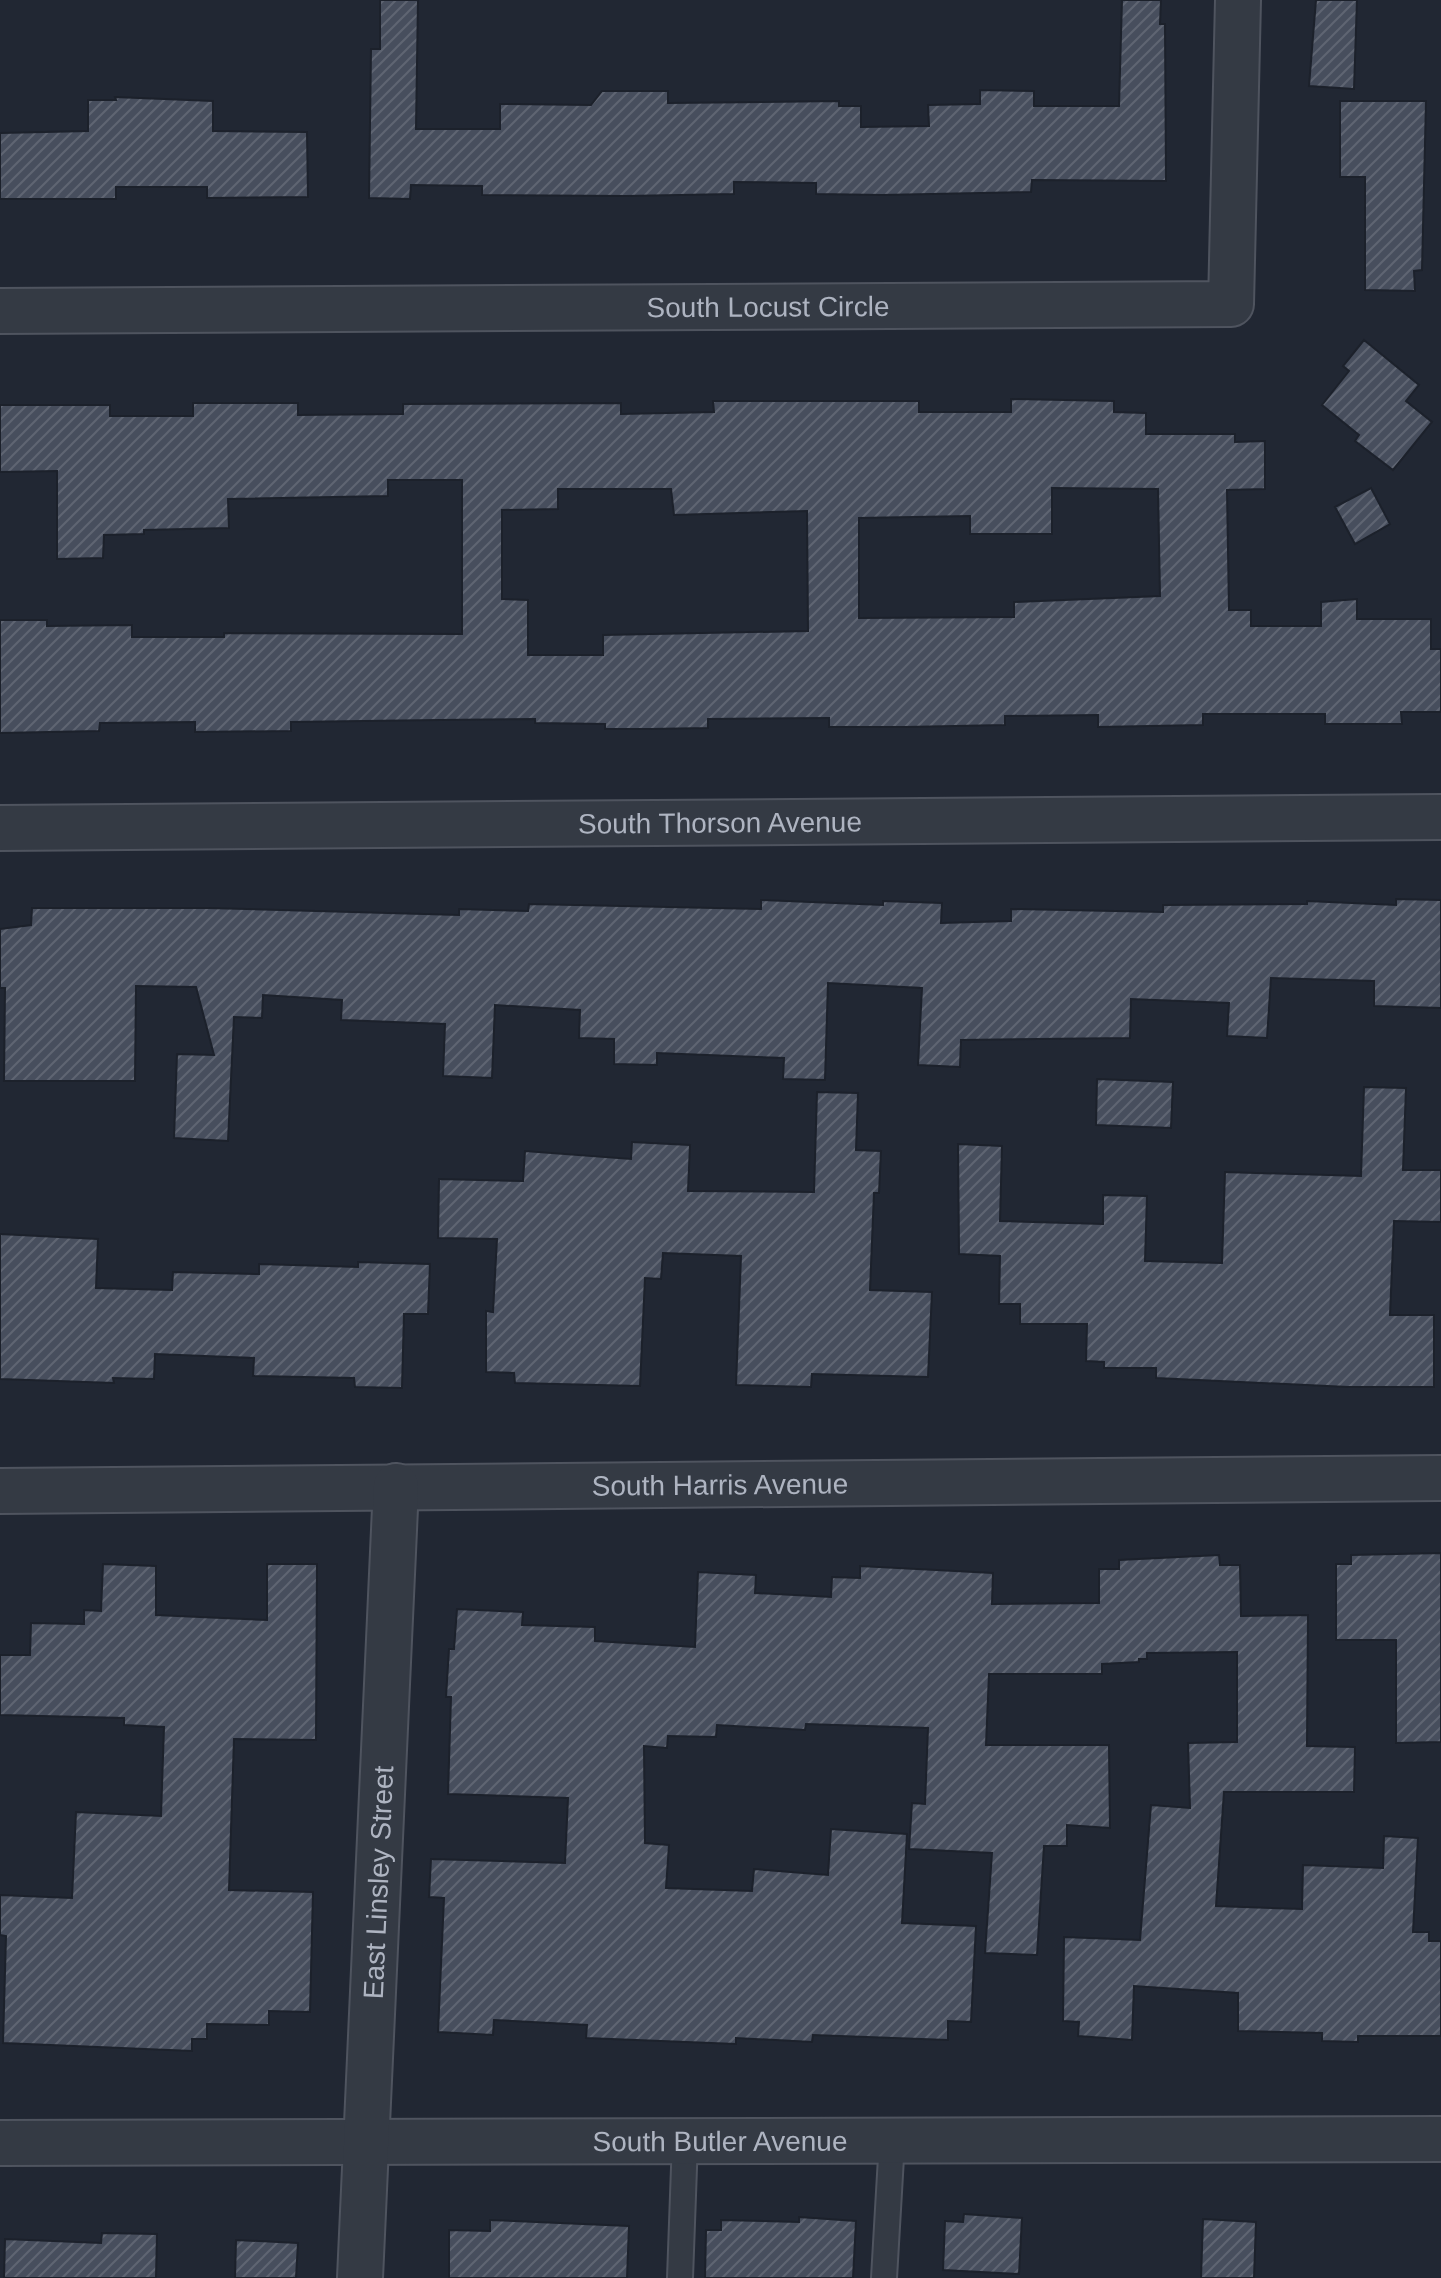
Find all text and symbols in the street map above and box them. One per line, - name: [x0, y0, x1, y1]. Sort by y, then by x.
- street label: South Locust Circle: [646, 290, 890, 323]
- street label: South Thorson Avenue: [578, 806, 862, 839]
- street label: South Harris Avenue: [592, 1468, 848, 1501]
- street label: East Linsley Street: [357, 1765, 399, 2000]
- street label: South Butler Avenue: [593, 2125, 847, 2157]

